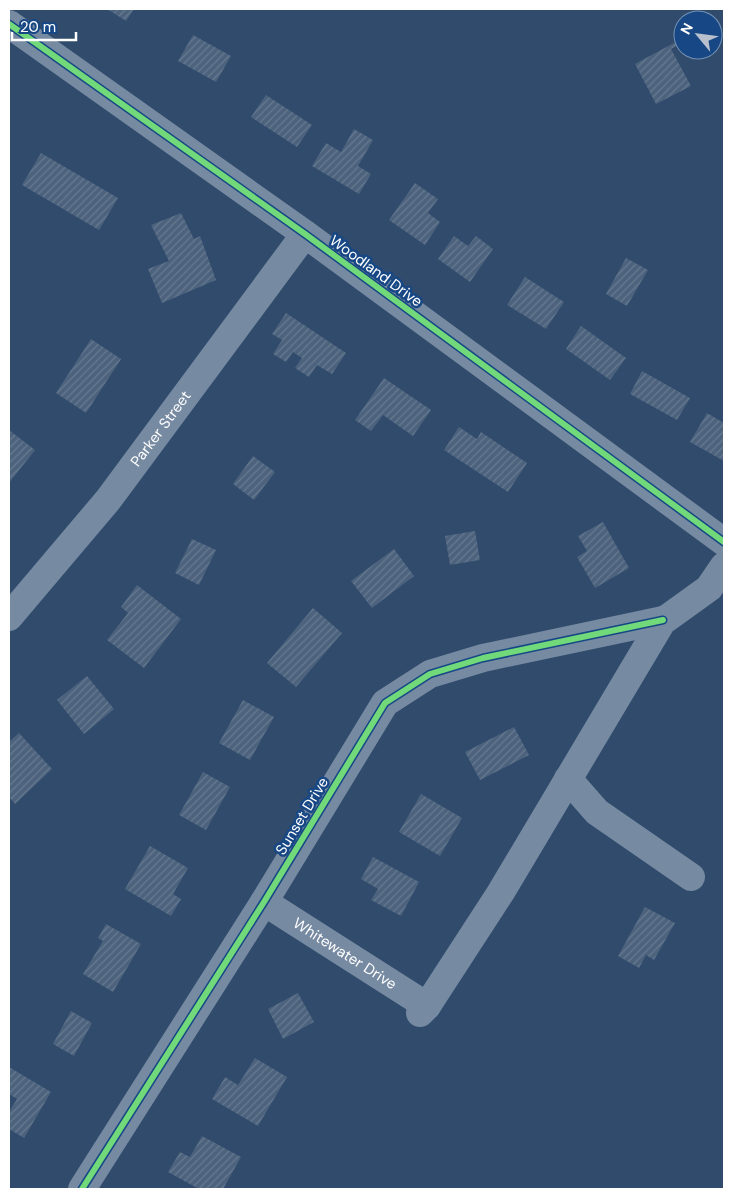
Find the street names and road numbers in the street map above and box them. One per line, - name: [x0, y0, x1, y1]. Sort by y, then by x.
- street label: Woodland Drive: [326, 231, 426, 311]
- street label: Parker Street: [126, 387, 196, 471]
- street label: Sunset Drive: [271, 774, 333, 858]
- street label: Whitewater Drive: [289, 913, 401, 994]

